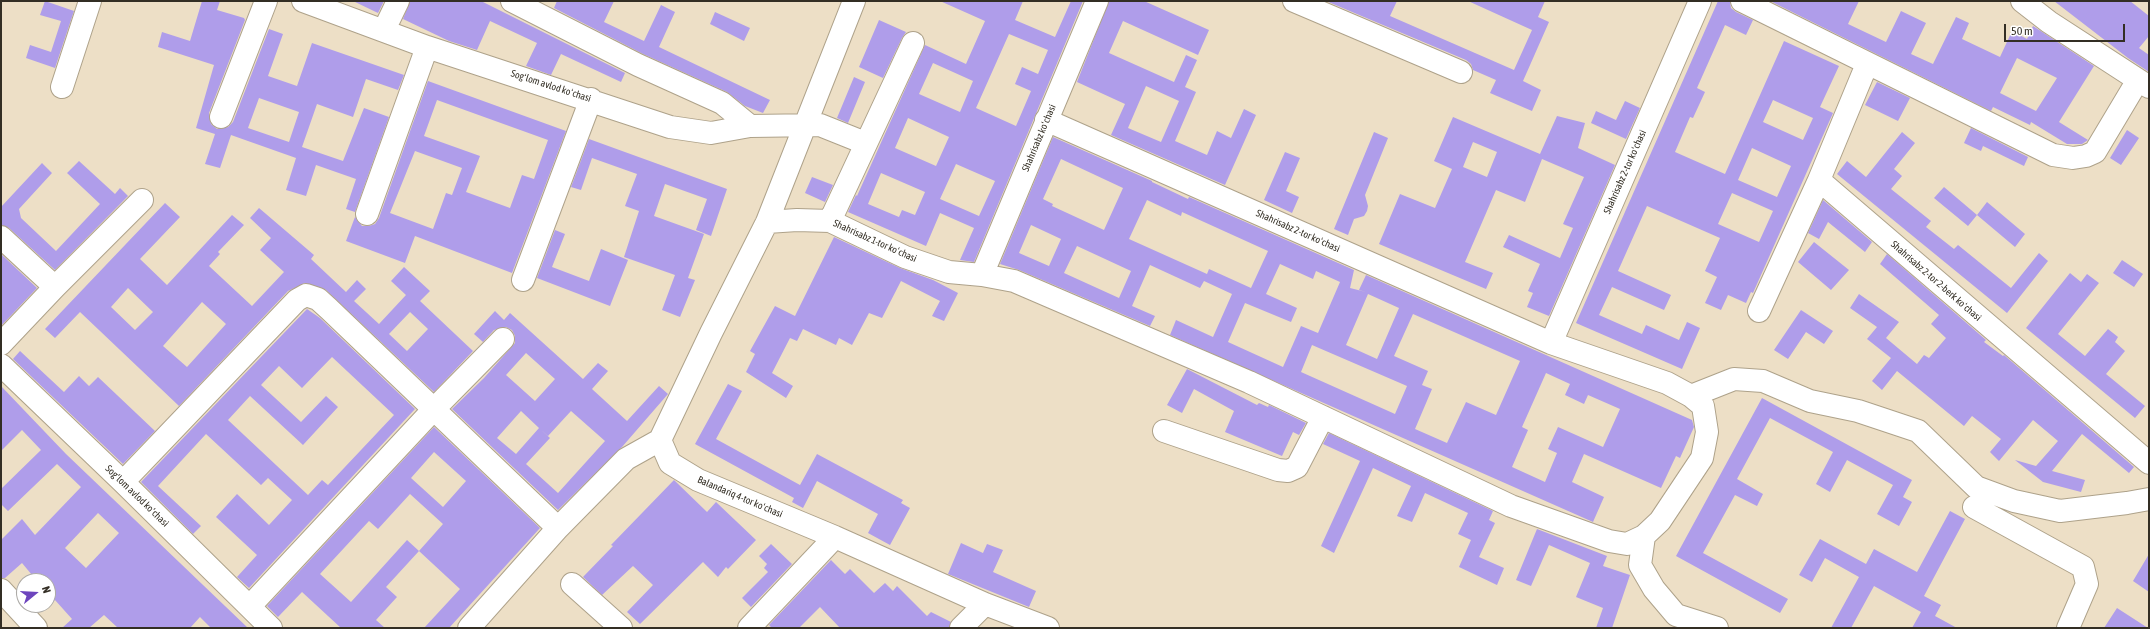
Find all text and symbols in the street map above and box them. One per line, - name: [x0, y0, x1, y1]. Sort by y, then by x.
- scale bar: [2006, 16, 2127, 42]
- text: 50 m: [2011, 24, 2033, 38]
- street label: Sogʻlom avlod koʻchasi: [509, 67, 593, 105]
- street label: Shahrisabz koʻchasi: [1019, 103, 1059, 173]
- street label: Shahrisabz 2-tor koʻchasi: [1601, 128, 1649, 216]
- street label: Shahrisabz 2-tor koʻchasi: [1254, 207, 1342, 255]
- street label: Shahrisabz 1-tor koʻchasi: [831, 217, 919, 265]
- street label: Shahrisabz 2-tor 2-berk koʻchasi: [1888, 238, 1984, 324]
- street label: Sogʻlom avlod koʻchasi: [103, 463, 171, 529]
- street label: Balandariq 4-tor koʻchasi: [696, 474, 784, 520]
- north arrow: [16, 573, 56, 613]
- text: N: [40, 585, 53, 595]

